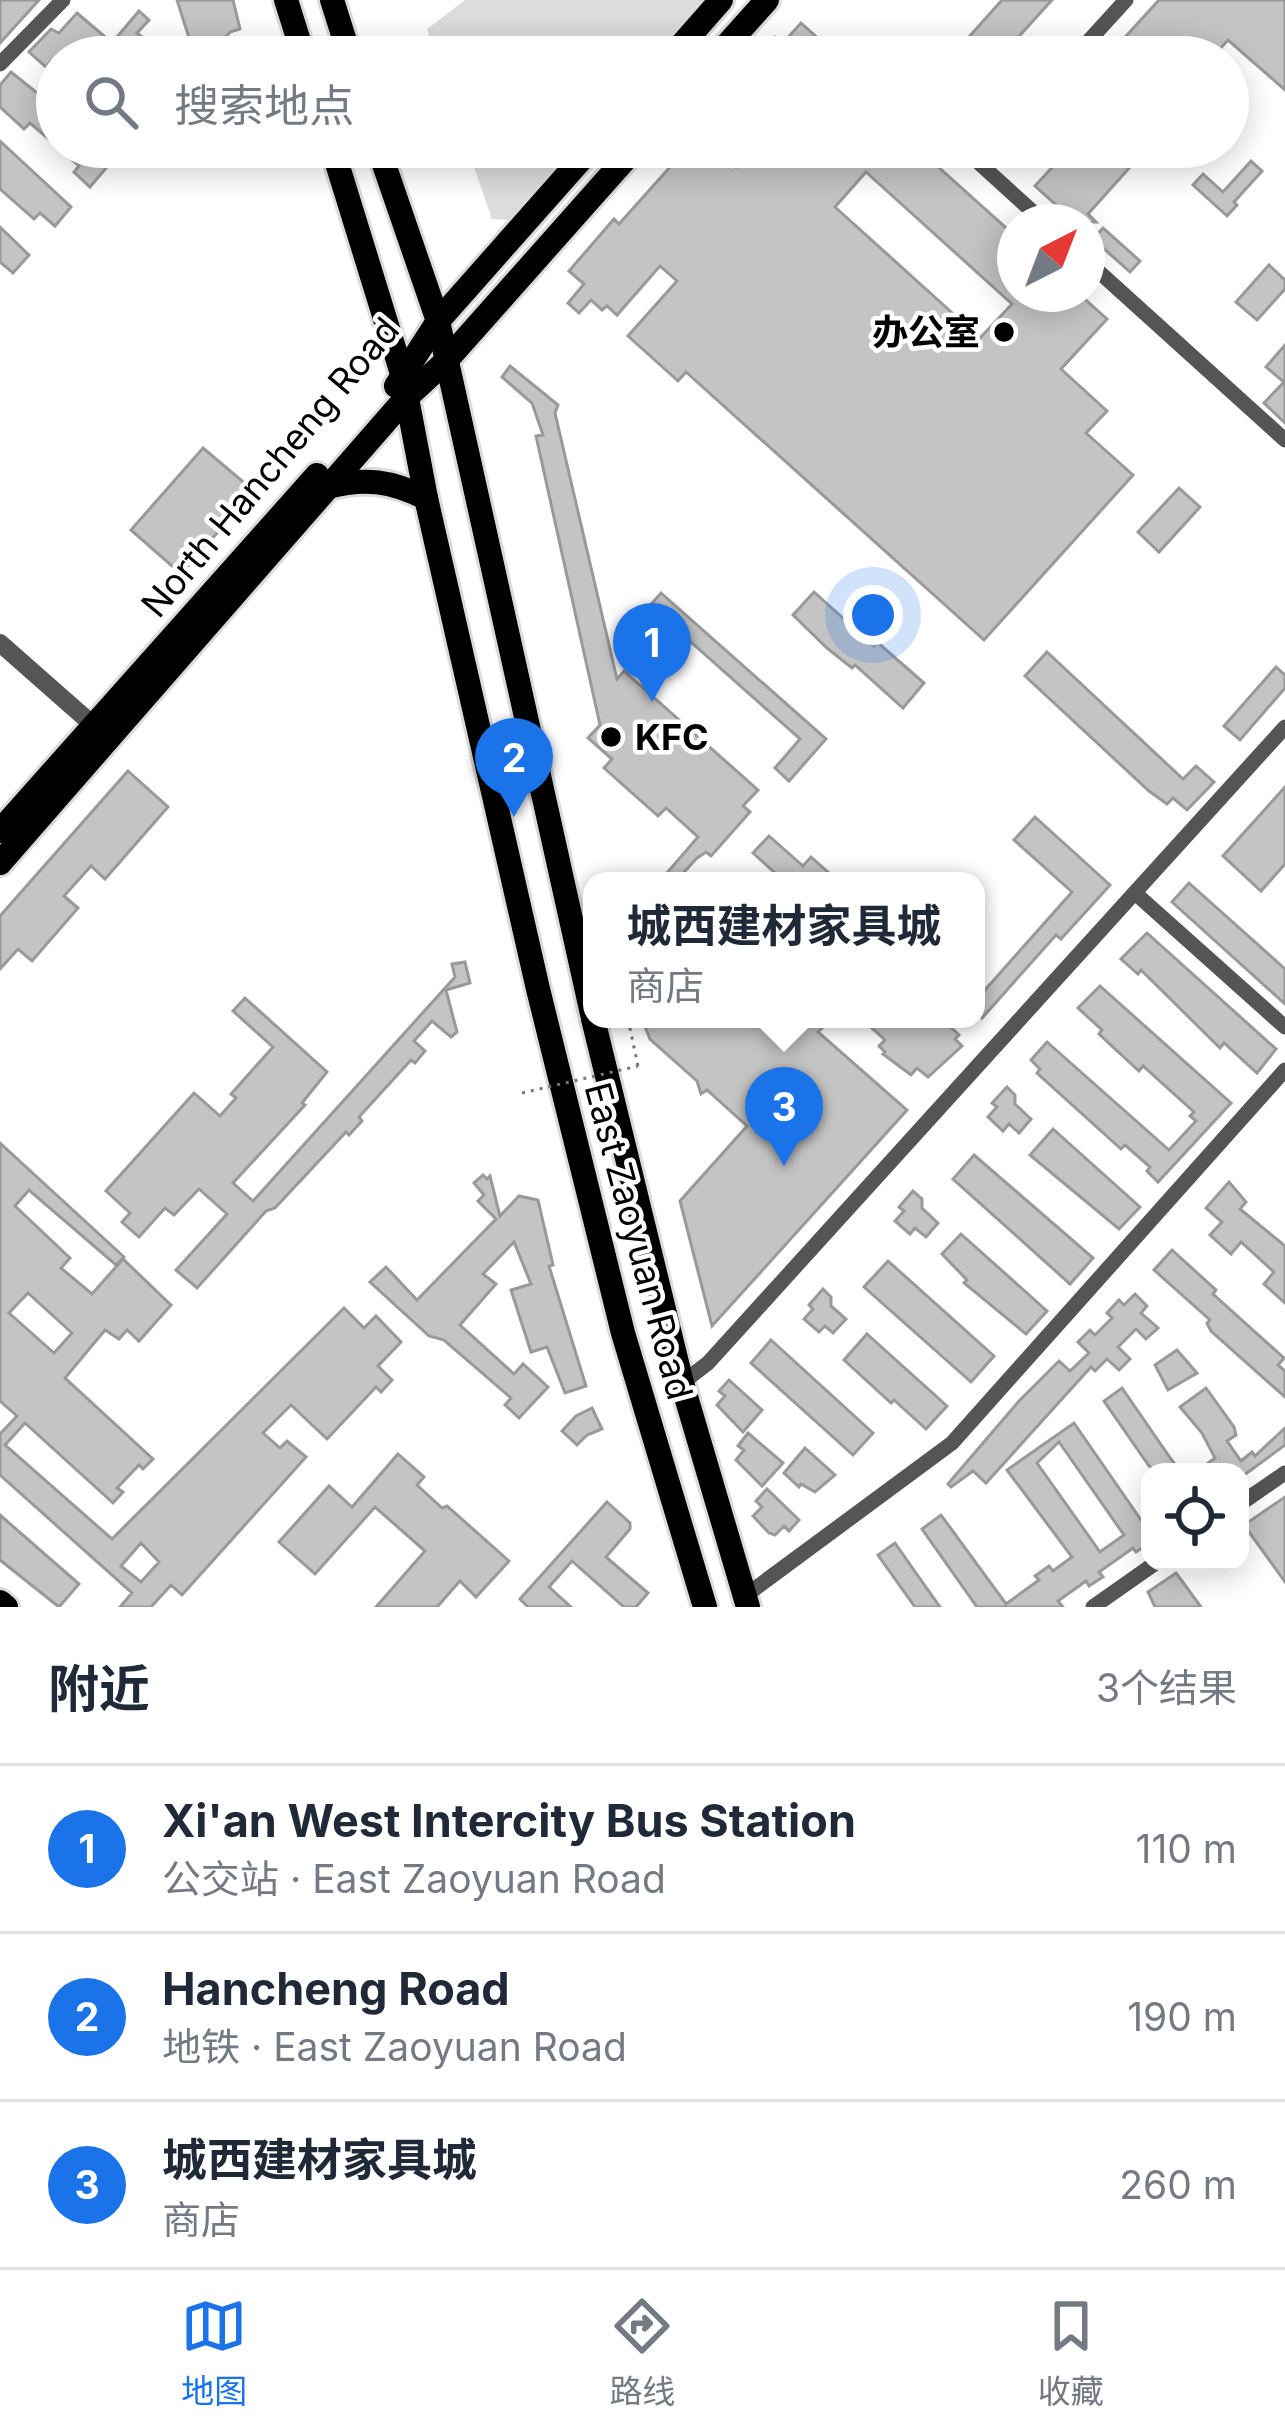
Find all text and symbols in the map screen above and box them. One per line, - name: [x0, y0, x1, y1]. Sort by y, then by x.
- search box: [36, 36, 1249, 168]
- icon: search: [78, 69, 144, 135]
- text: 搜索地点: [174, 78, 354, 133]
- north arrow: [997, 204, 1105, 312]
- street label: North Hancheng Road: [132, 308, 408, 626]
- place label: 办公室: [872, 310, 980, 354]
- marker: 办公室: [991, 319, 1017, 345]
- your location: [843, 585, 903, 645]
- pin: 1: [613, 603, 691, 702]
- place label: KFC: [635, 715, 709, 759]
- pin: 2: [475, 718, 553, 817]
- marker: KFC: [598, 724, 624, 750]
- popup: [583, 872, 985, 1028]
- text: 城西建材家具城: [626, 898, 942, 953]
- text: 商店: [626, 962, 705, 1009]
- pin: 3: [745, 1067, 823, 1166]
- street label: East Zaoyuan Road: [576, 1078, 702, 1404]
- map controls: [1141, 1463, 1249, 1571]
- button: locate: [1141, 1463, 1249, 1571]
- text: 附近: [48, 1658, 150, 1719]
- text: 3个结果: [1096, 1664, 1237, 1711]
- text: Xi'an West Intercity Bus Station: [162, 1793, 856, 1848]
- text: 1: [79, 1825, 95, 1872]
- text: 110 m: [1136, 1825, 1237, 1872]
- text: 公交站 · East Zaoyuan Road: [162, 1855, 666, 1902]
- text: Hancheng Road: [162, 1961, 510, 2016]
- text: 2: [75, 1993, 99, 2040]
- text: 190 m: [1127, 1993, 1237, 2040]
- text: 地铁 · East Zaoyuan Road: [162, 2023, 627, 2070]
- text: 城西建材家具城: [162, 2132, 477, 2187]
- text: 3: [74, 2161, 100, 2208]
- text: 260 m: [1119, 2161, 1237, 2208]
- text: 商店: [162, 2196, 240, 2243]
- tab: 地图: [181, 2293, 247, 2413]
- tab: 路线: [609, 2293, 675, 2413]
- tab: 收藏: [1038, 2293, 1104, 2413]

